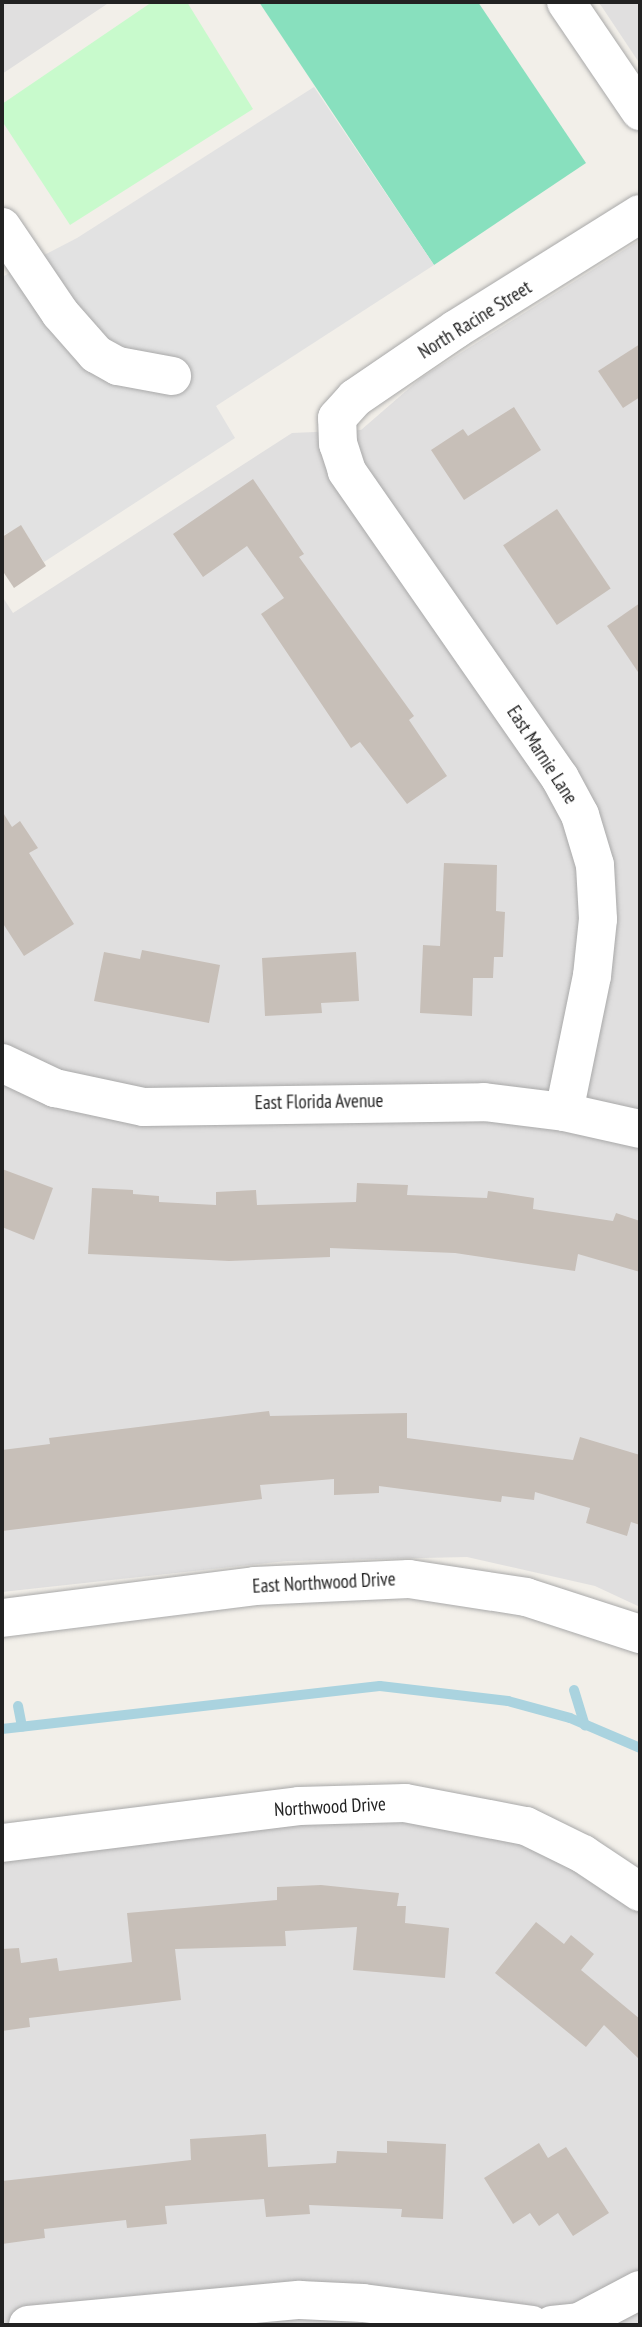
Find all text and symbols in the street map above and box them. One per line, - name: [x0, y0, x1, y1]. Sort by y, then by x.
- street label: North Racine Street: [414, 276, 536, 364]
- street label: East Marnie Lane: [502, 702, 582, 808]
- street label: East Florida Avenue: [254, 1089, 384, 1115]
- street label: East Northwood Drive: [252, 1568, 396, 1598]
- street label: Northwood Drive: [274, 1793, 386, 1821]

